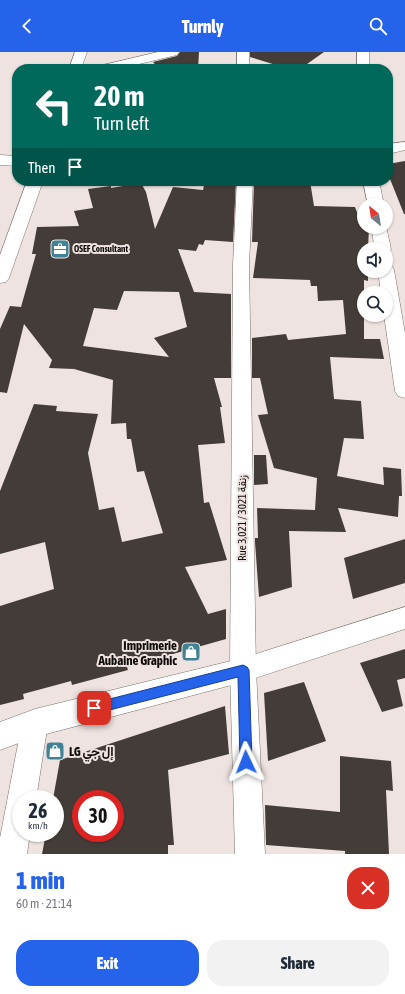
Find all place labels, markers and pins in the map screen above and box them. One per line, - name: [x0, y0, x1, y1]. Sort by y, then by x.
- office icon: OSEF Consultant: [49, 238, 71, 260]
- place label: OSEF Consultant: [74, 244, 128, 254]
- place label: Imprimerie Aubaine Graphic: [97, 638, 177, 668]
- shop icon: Imprimerie Aubaine Graphic: [180, 641, 202, 663]
- pin: [77, 691, 111, 725]
- shop icon: LG إل جي: [44, 740, 66, 762]
- place label: LG إل جي: [69, 744, 114, 762]

